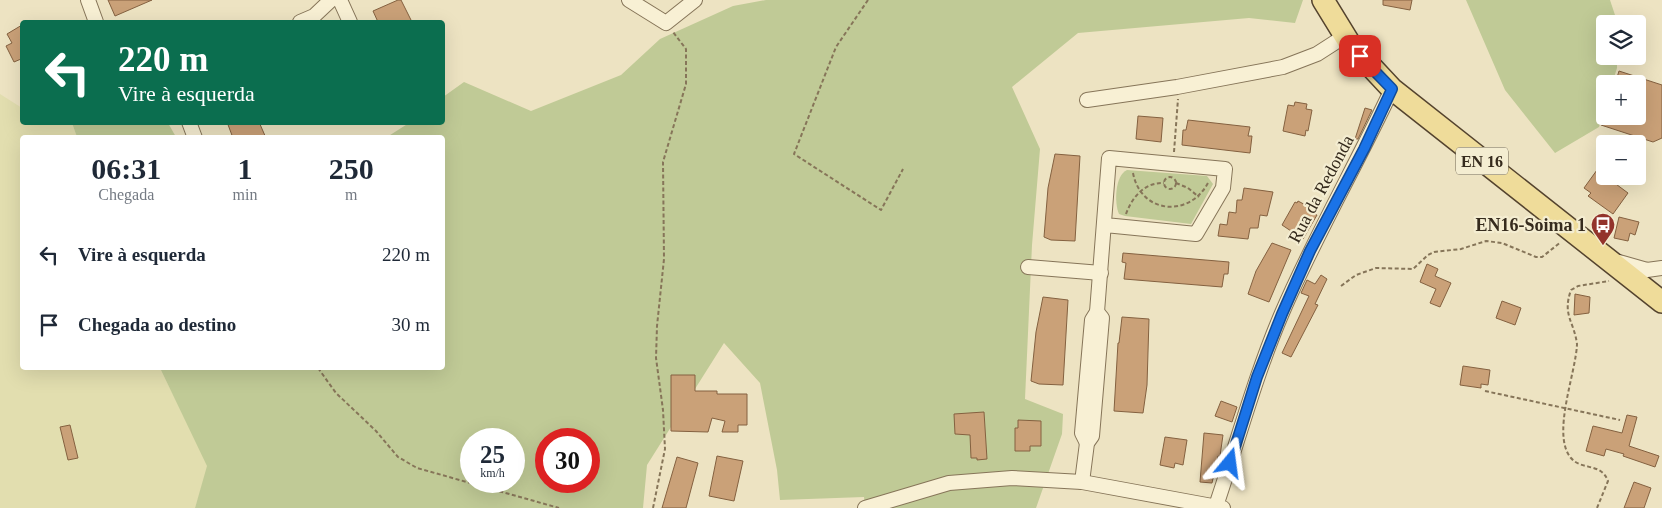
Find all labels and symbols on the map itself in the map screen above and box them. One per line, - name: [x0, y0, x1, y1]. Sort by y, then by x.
- pin: [1339, 35, 1381, 77]
- street label: Rua da Redonda: [1284, 132, 1358, 246]
- road number: EN 16: [1456, 148, 1508, 175]
- bus stop icon: EN16-Soima 1: [1590, 212, 1616, 246]
- place label: EN16-Soima 1: [1475, 215, 1586, 235]
- speed limit sign: 30: [535, 428, 600, 493]
- position arrow: [1203, 436, 1255, 488]

